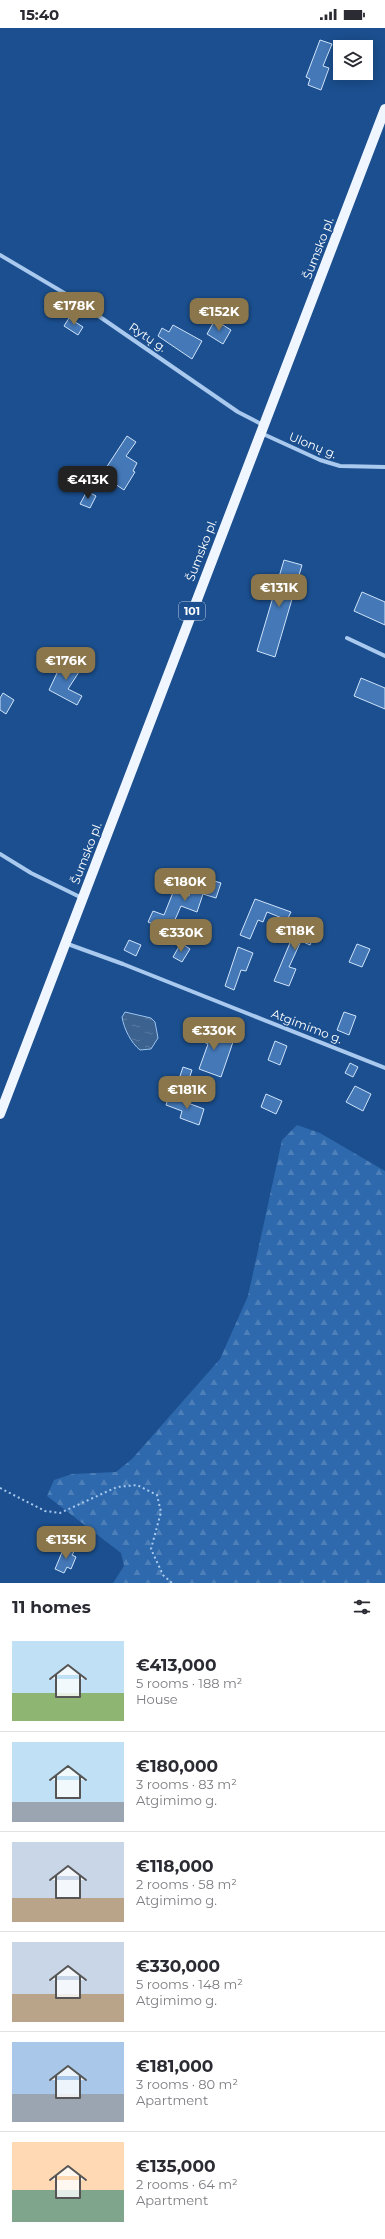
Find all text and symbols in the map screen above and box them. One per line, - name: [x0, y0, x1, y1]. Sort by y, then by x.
- text: 15:40: [20, 5, 59, 24]
- map controls: [333, 40, 373, 80]
- button: layers: [333, 40, 373, 80]
- street label: Šumsko pl.: [299, 215, 337, 281]
- pin: €178K: [46, 292, 102, 326]
- text: €178K: [53, 297, 95, 313]
- pin: €152K: [191, 298, 247, 332]
- text: €152K: [199, 303, 239, 319]
- street label: Rytų g.: [126, 319, 170, 355]
- street label: Ulonų g.: [287, 429, 339, 461]
- pin: €413K: [60, 466, 116, 500]
- text: €413K: [67, 471, 109, 487]
- street label: Šumsko pl.: [182, 517, 220, 583]
- pin: €131K: [251, 574, 307, 608]
- text: €131K: [260, 579, 298, 595]
- road number: 101: [179, 602, 205, 620]
- pin: €176K: [38, 647, 94, 681]
- text: €176K: [45, 652, 87, 668]
- street label: Šumsko pl.: [67, 820, 105, 886]
- pin: €180K: [157, 868, 213, 902]
- text: €180K: [164, 873, 206, 889]
- pin: €118K: [267, 917, 323, 951]
- pin: €330K: [153, 919, 209, 953]
- text: €118K: [275, 922, 315, 938]
- text: €330K: [159, 924, 203, 940]
- street label: Atgimimo g.: [269, 1006, 345, 1046]
- pin: €330K: [186, 1017, 242, 1051]
- text: €330K: [192, 1022, 236, 1038]
- pin: €181K: [159, 1076, 215, 1110]
- text: €181K: [167, 1081, 207, 1097]
- pin: €135K: [38, 1526, 94, 1560]
- text: €135K: [46, 1531, 86, 1547]
- icon: filters: [351, 1596, 373, 1618]
- text: 11 homes: [12, 1597, 91, 1617]
- text: €413,000: [136, 1655, 216, 1675]
- icon: home: [44, 1657, 92, 1705]
- text: 5 rooms · 188 m²: [136, 1675, 242, 1691]
- text: House: [136, 1691, 178, 1707]
- text: €180,000: [136, 1756, 218, 1776]
- icon: home: [44, 1758, 92, 1806]
- text: 3 rooms · 83 m²: [136, 1776, 237, 1792]
- text: Atgimimo g.: [136, 1792, 217, 1808]
- text: €118,000: [136, 1856, 214, 1876]
- icon: home: [44, 1858, 92, 1906]
- text: 2 rooms · 58 m²: [136, 1876, 237, 1892]
- text: Atgimimo g.: [136, 1892, 217, 1908]
- text: €330,000: [136, 1956, 220, 1976]
- icon: home: [44, 1958, 92, 2006]
- text: 5 rooms · 148 m²: [136, 1976, 243, 1992]
- text: Atgimimo g.: [136, 1992, 217, 2008]
- text: €181,000: [136, 2056, 213, 2076]
- icon: home: [44, 2058, 92, 2106]
- text: 3 rooms · 80 m²: [136, 2076, 238, 2092]
- text: Apartment: [136, 2092, 208, 2108]
- text: €135,000: [136, 2156, 216, 2176]
- icon: home: [44, 2158, 92, 2206]
- text: 2 rooms · 64 m²: [136, 2176, 238, 2192]
- text: Apartment: [136, 2192, 208, 2208]

